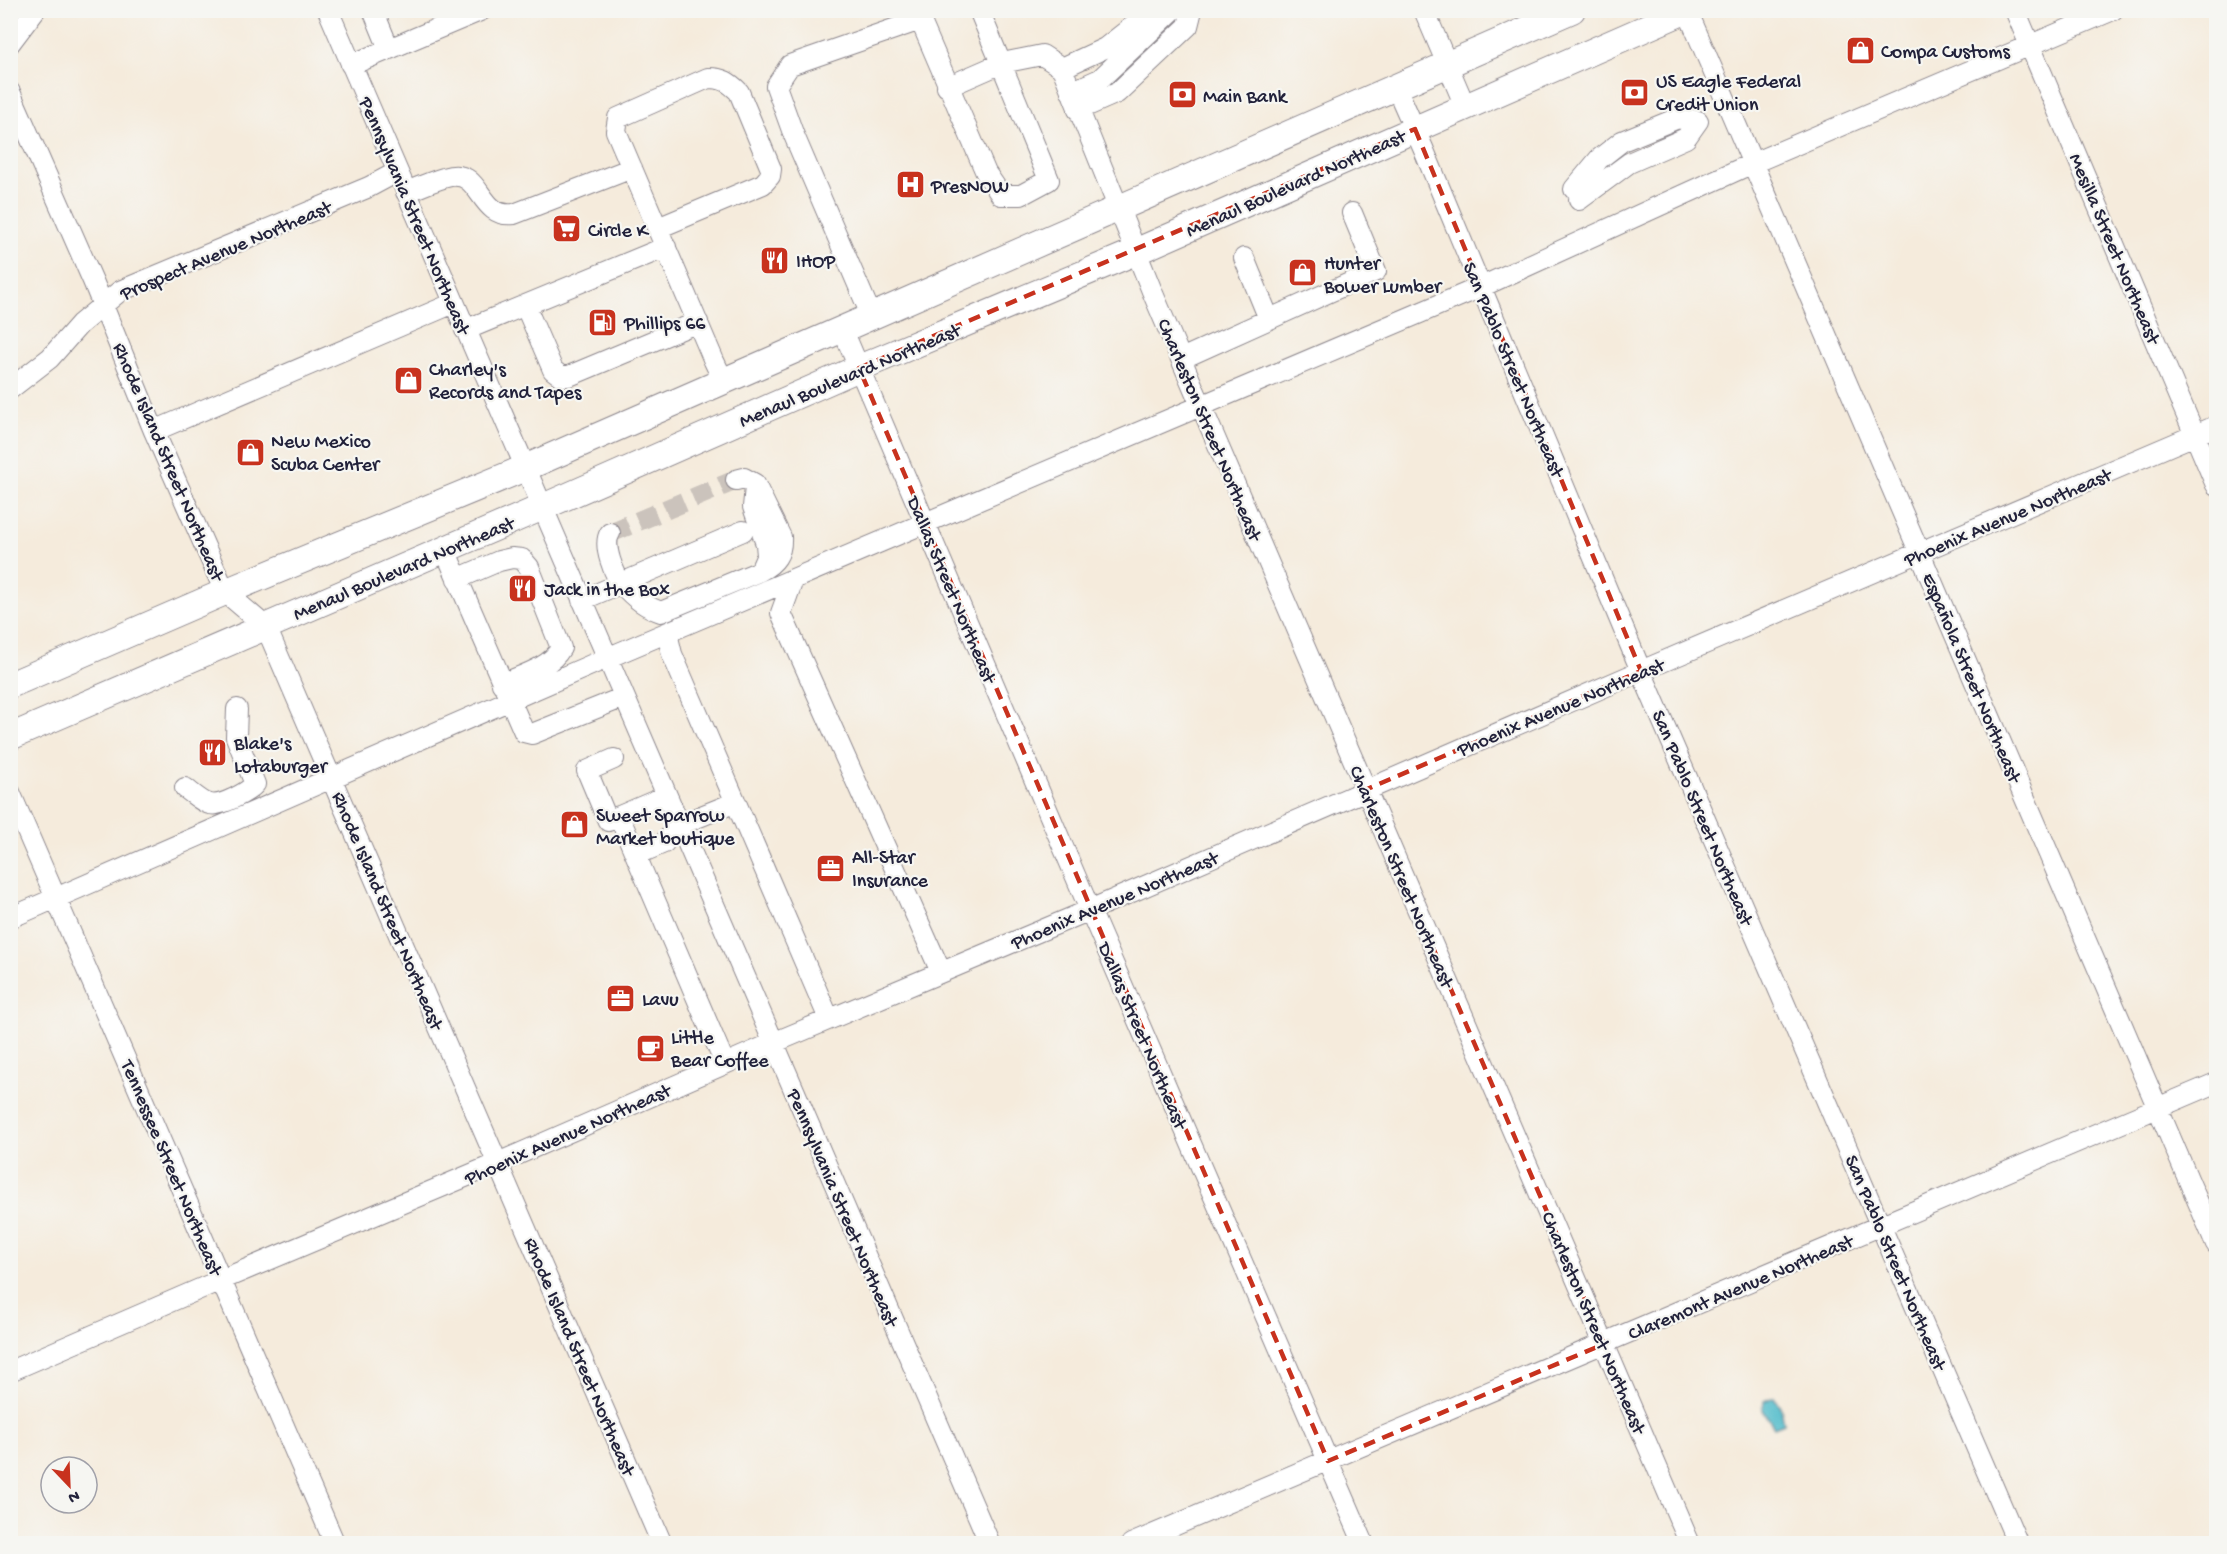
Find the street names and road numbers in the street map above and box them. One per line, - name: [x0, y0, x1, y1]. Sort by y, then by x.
- street label: Pennsylvania Street Northeast: [352, 93, 474, 340]
- street label: Menaul Boulevard Northeast: [1183, 126, 1411, 244]
- street label: Mesilla Street Northeast: [2062, 151, 2164, 350]
- street label: Prospect Avenue Northeast: [116, 197, 337, 308]
- street label: San Pablo Street Northeast: [1456, 259, 1568, 483]
- street label: Charleston Street Northeast: [1150, 316, 1266, 547]
- street label: Menaul Boulevard Northeast: [736, 319, 966, 434]
- street label: Rhode Island Street Northeast: [106, 340, 228, 587]
- street label: Phoenix Avenue Northeast: [1900, 464, 2117, 574]
- street label: Dallas Street Northeast: [899, 492, 1000, 689]
- street label: Menaul Boulevard Northeast: [290, 512, 520, 627]
- street label: Española Street Northeast: [1915, 570, 2025, 788]
- street label: Phoenix Avenue Northeast: [1453, 654, 1670, 764]
- street label: San Pablo Street Northeast: [1645, 707, 1757, 931]
- street label: Charleston Street Northeast: [1342, 763, 1458, 994]
- street label: Rhode Island Street Northeast: [325, 789, 447, 1036]
- street label: Phoenix Avenue Northeast: [1007, 847, 1224, 957]
- street label: Dallas Street Northeast: [1090, 938, 1191, 1135]
- street label: Tennessee Street Northeast: [113, 1056, 226, 1281]
- street label: Phoenix Avenue Northeast: [461, 1080, 677, 1192]
- street label: Pennsylvania Street Northeast: [780, 1085, 902, 1332]
- street label: San Pablo Street Northeast: [1838, 1152, 1950, 1376]
- street label: Charleston Street Northeast: [1534, 1209, 1650, 1440]
- street label: Claremont Avenue Northeast: [1625, 1231, 1859, 1347]
- street label: Rhode Island Street Northeast: [517, 1235, 639, 1482]

